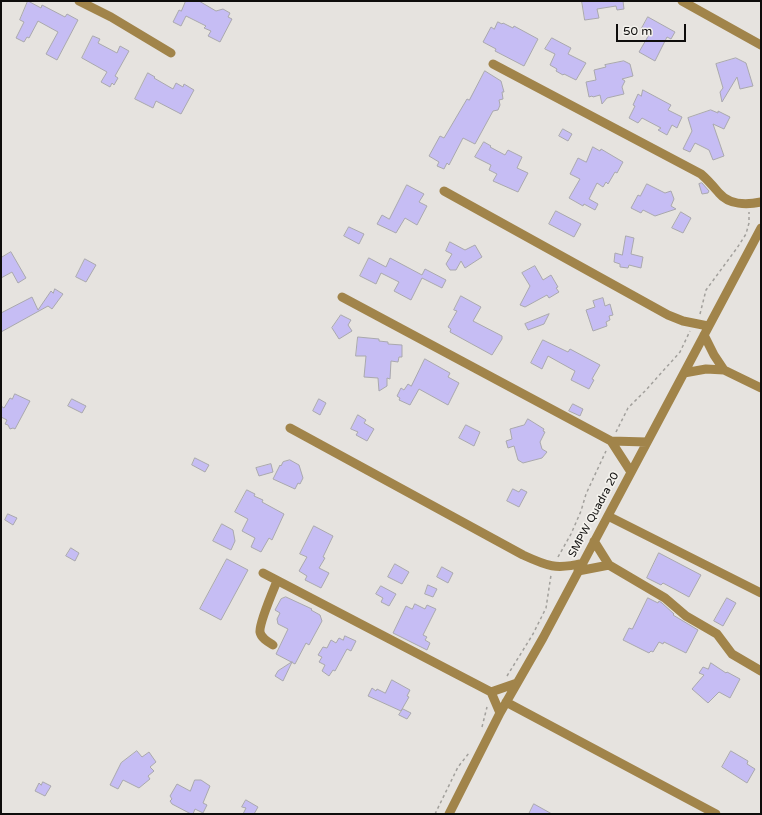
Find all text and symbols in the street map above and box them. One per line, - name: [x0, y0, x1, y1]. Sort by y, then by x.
- scale bar: [618, 16, 688, 42]
- text: 50 m: [623, 24, 652, 38]
- street label: SMPW Quadra 20: [566, 470, 622, 560]

